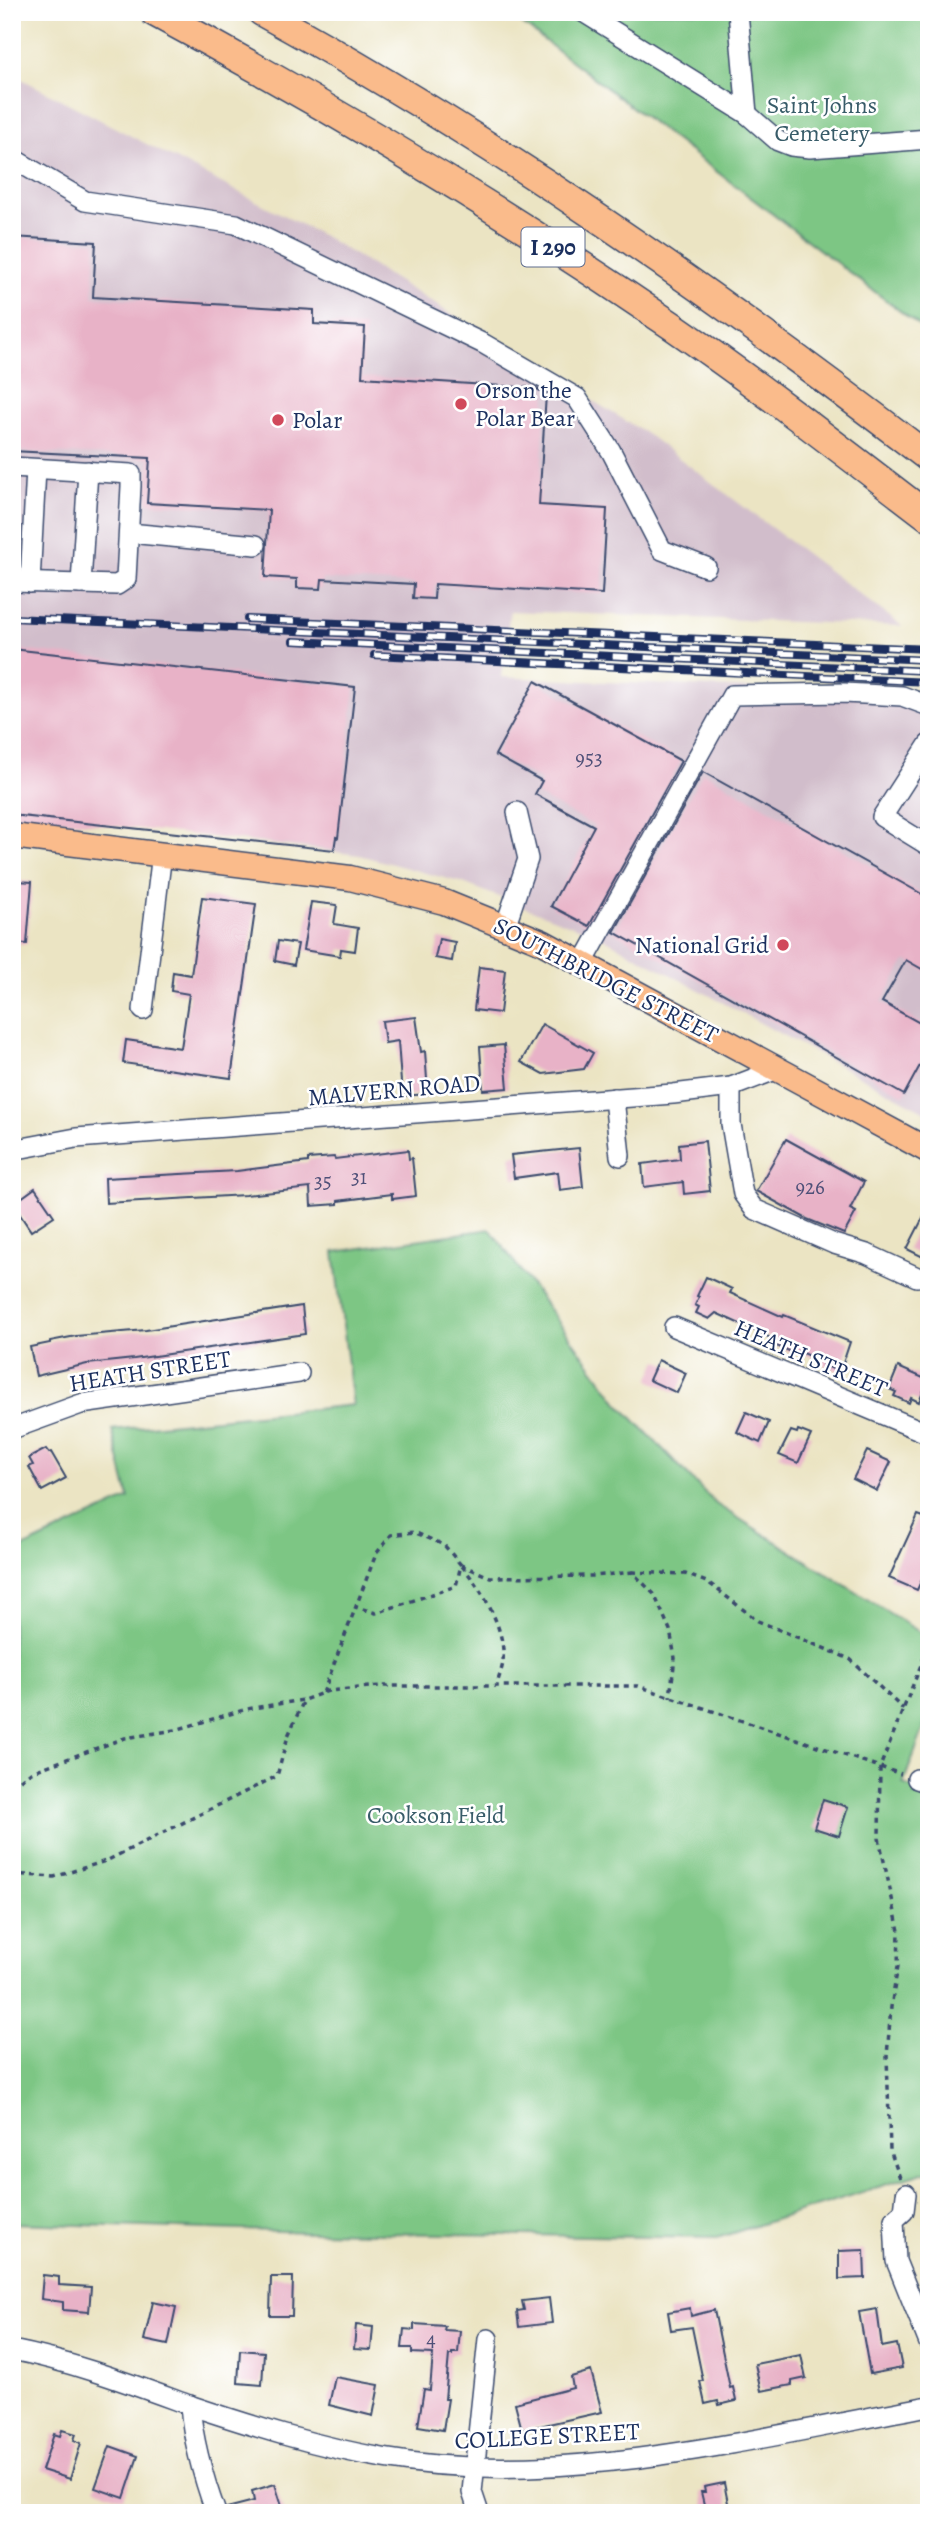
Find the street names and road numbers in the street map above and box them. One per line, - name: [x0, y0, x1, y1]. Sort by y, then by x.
- road number: I 290: [522, 228, 584, 266]
- street label: SOUTHBRIDGE STREET: [488, 909, 724, 1051]
- street label: MALVERN ROAD: [307, 1067, 481, 1113]
- street label: HEATH STREET: [729, 1311, 893, 1405]
- street label: HEATH STREET: [67, 1342, 233, 1400]
- street label: COLLEGE STREET: [454, 2415, 640, 2457]

